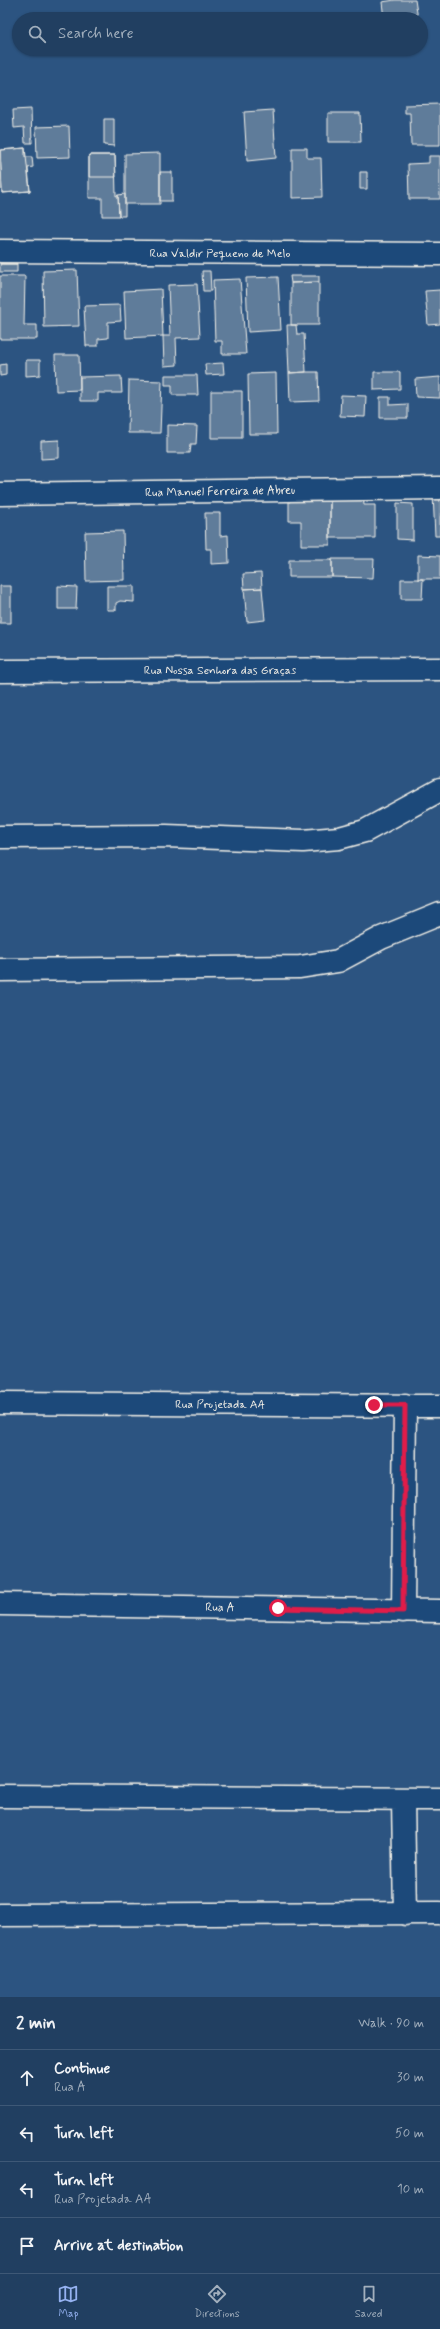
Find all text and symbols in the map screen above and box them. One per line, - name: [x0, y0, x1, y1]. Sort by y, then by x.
- search box: [12, 12, 428, 56]
- icon: search: [26, 23, 48, 45]
- text: Search here: [58, 24, 134, 44]
- street label: Rua Valdir Pequeno de Melo: [150, 246, 291, 262]
- street label: Rua Manuel Ferreira de Abreu: [145, 483, 295, 501]
- street label: Rua Nossa Senhora das Graças: [144, 663, 297, 679]
- route end: [365, 1396, 383, 1414]
- street label: Rua Projetada AA: [175, 1397, 265, 1413]
- route start: [269, 1599, 287, 1617]
- street label: Rua A: [205, 1600, 235, 1616]
- text: 2 min: [16, 2012, 56, 2034]
- text: Walk · 90 m: [358, 2015, 424, 2032]
- text: Continue: [54, 2059, 110, 2079]
- icon: ahead: [16, 2067, 38, 2089]
- text: 30 m: [397, 2069, 424, 2086]
- text: Rua A: [54, 2079, 86, 2096]
- icon: left: [16, 2123, 38, 2145]
- text: Turn left: [54, 2124, 114, 2144]
- text: 50 m: [395, 2125, 424, 2142]
- text: Turn left: [54, 2171, 114, 2191]
- icon: left: [16, 2179, 38, 2201]
- text: 10 m: [397, 2181, 424, 2198]
- text: Rua Projetada AA: [54, 2191, 152, 2208]
- icon: arrive: [16, 2235, 38, 2257]
- text: Arrive at destination: [54, 2236, 183, 2256]
- tab: Map: [57, 2283, 79, 2321]
- tab: Directions: [194, 2283, 240, 2321]
- tab: Saved: [355, 2283, 382, 2321]

